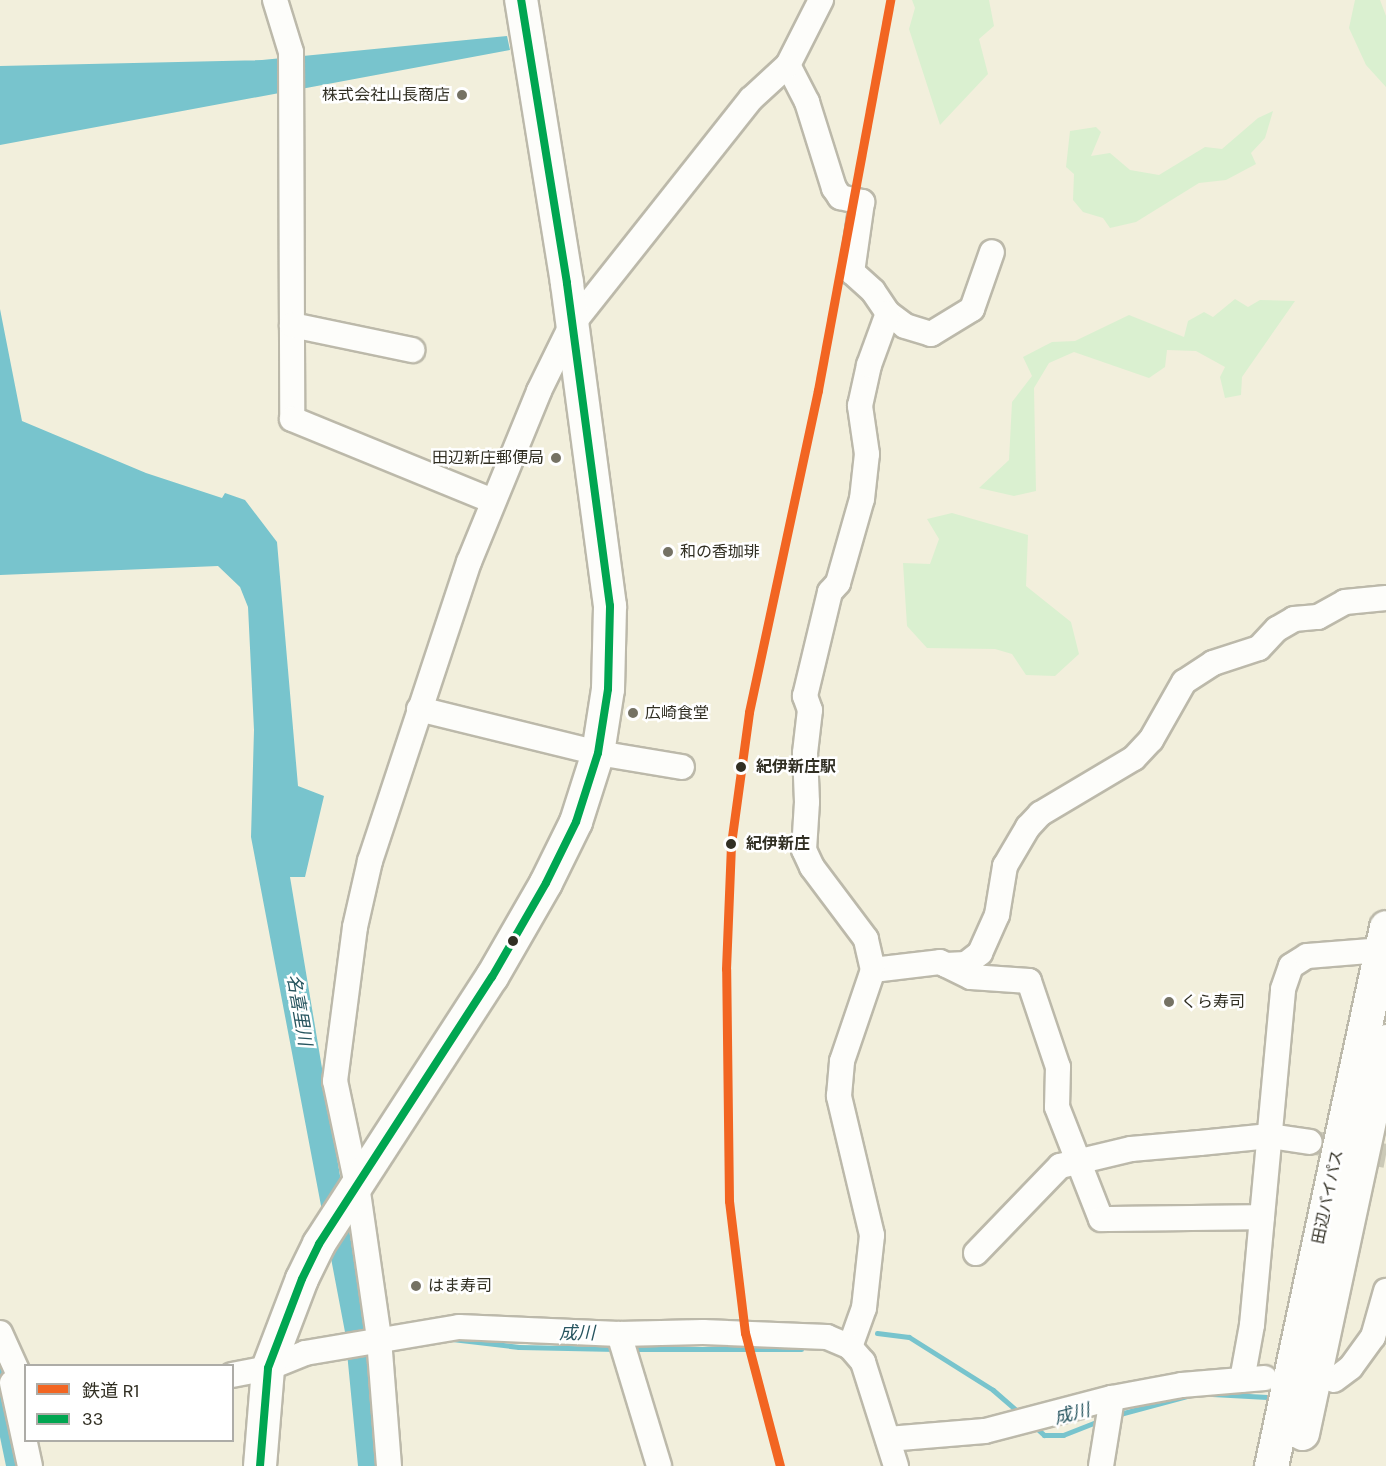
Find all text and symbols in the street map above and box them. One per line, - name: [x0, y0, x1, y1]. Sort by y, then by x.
- place label: 株式会社山長商店: [322, 85, 450, 105]
- marker: 株式会社山長商店: [455, 88, 469, 102]
- place label: 田辺新庄郵便局: [432, 448, 544, 468]
- marker: 田辺新庄郵便局: [549, 451, 563, 465]
- place label: 和の香珈琲: [680, 542, 760, 562]
- marker: 和の香珈琲: [661, 545, 675, 559]
- place label: 広崎食堂: [645, 703, 709, 723]
- marker: 広崎食堂: [626, 706, 640, 720]
- marker: 紀伊新庄駅: [731, 757, 751, 777]
- place label: 紀伊新庄駅: [756, 757, 836, 777]
- marker: 紀伊新庄: [721, 834, 741, 854]
- place label: 紀伊新庄: [746, 834, 810, 854]
- unlabelled marker: [507, 935, 519, 947]
- water label: 名喜里川: [282, 973, 316, 1047]
- place label: くら寿司: [1181, 992, 1245, 1012]
- marker: くら寿司: [1162, 995, 1176, 1009]
- street label: 田辺バイパス: [1309, 1148, 1347, 1246]
- place label: はま寿司: [428, 1276, 492, 1296]
- marker: はま寿司: [409, 1279, 423, 1293]
- water label: 成川: [559, 1322, 595, 1344]
- legend: [24, 1364, 234, 1442]
- text: 鉄道 R1: [82, 1379, 139, 1403]
- water label: 成川: [1052, 1399, 1092, 1429]
- text: 33: [82, 1407, 103, 1431]

